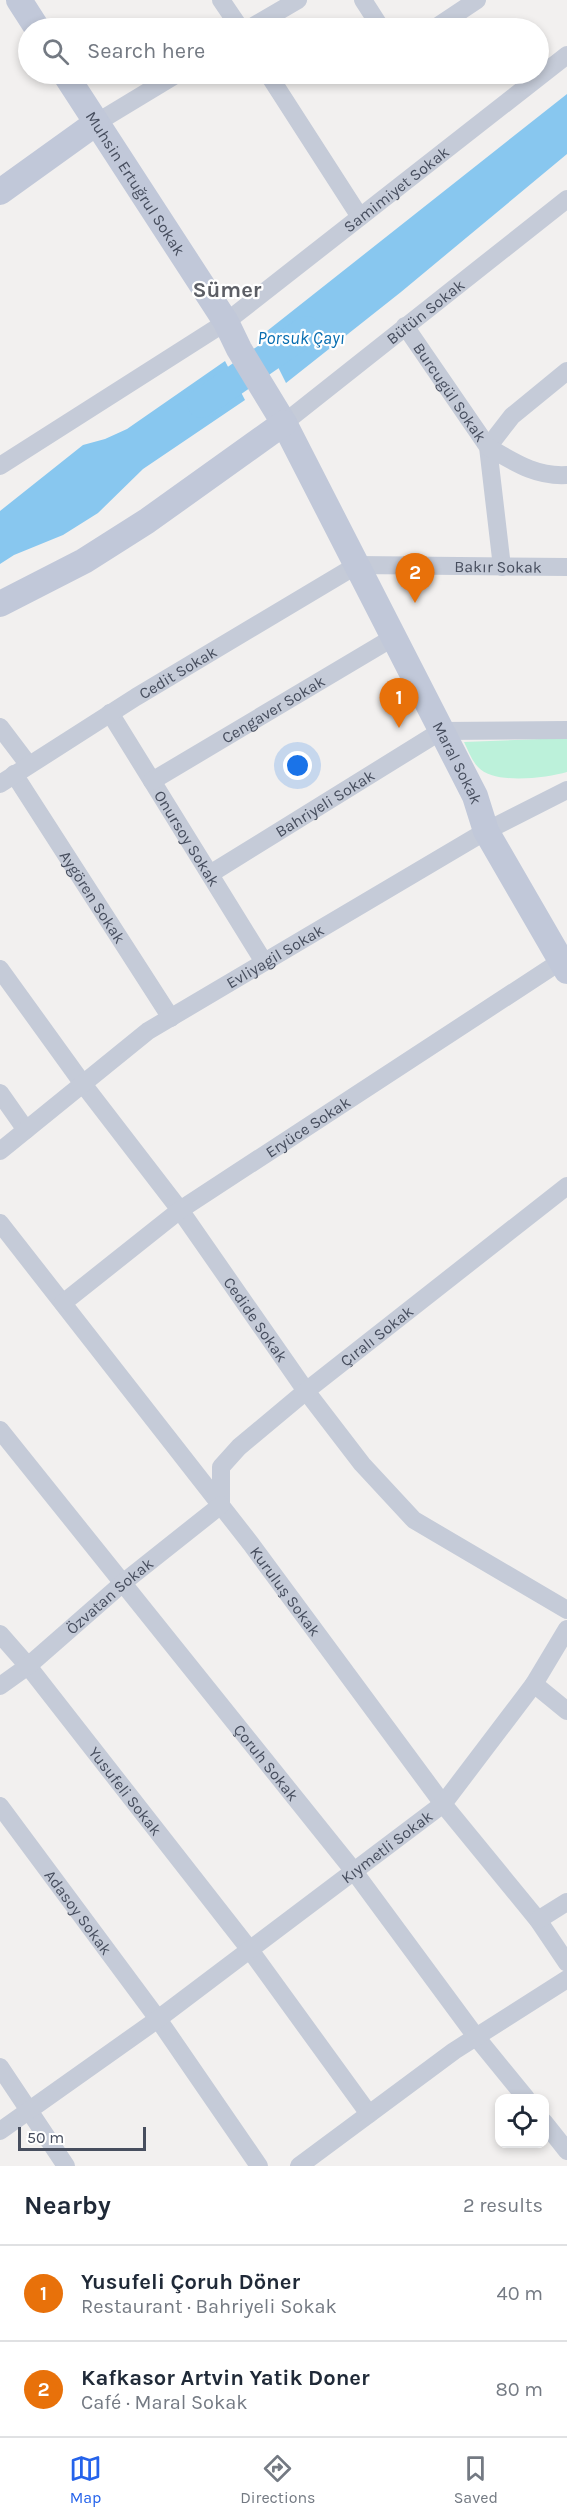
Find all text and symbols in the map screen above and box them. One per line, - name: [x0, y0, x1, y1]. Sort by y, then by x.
- search box: [18, 18, 549, 84]
- icon: search: [39, 35, 72, 68]
- text: Search here: [87, 38, 205, 64]
- street label: Muhsin Ertuğrul Sokak: [82, 107, 190, 259]
- street label: Samimiyet Sokak: [340, 142, 453, 236]
- street label: Bütün Sokak: [382, 275, 468, 348]
- district label: Sümer: [193, 277, 262, 303]
- water label: Porsuk Çayı: [257, 327, 345, 349]
- street label: Burcugül Sokak: [410, 339, 491, 445]
- pin: 2: [396, 554, 434, 603]
- street label: Bakır Sokak: [454, 556, 542, 576]
- street label: Cedit Sokak: [135, 642, 220, 703]
- street label: Cengaver Sokak: [218, 671, 328, 747]
- pin: 1: [380, 678, 418, 728]
- street label: Maral Sokak: [429, 718, 486, 806]
- your location: [283, 751, 312, 780]
- street label: Bahriyeli Sokak: [272, 765, 378, 841]
- street label: Onursoy Sokak: [151, 787, 224, 889]
- street label: Aygören Sokak: [56, 847, 130, 947]
- street label: Evliyagil Sokak: [223, 920, 327, 992]
- street label: Eryüce Sokak: [262, 1092, 354, 1161]
- street label: Cedide Sokak: [220, 1273, 292, 1365]
- street label: Çıralı Sokak: [336, 1301, 417, 1370]
- street label: Kuruluş Sokak: [246, 1543, 325, 1640]
- street label: Özvatan Sokak: [62, 1553, 157, 1638]
- street label: Çoruh Sokak: [230, 1720, 303, 1804]
- street label: Yusufeli Sokak: [85, 1743, 166, 1839]
- street label: Kıymetli Sokak: [337, 1806, 436, 1887]
- street label: Adasoy Sokak: [41, 1866, 116, 1958]
- map controls: [495, 2094, 549, 2148]
- button: locate: [495, 2094, 549, 2148]
- scale bar: [18, 2124, 146, 2152]
- text: 50 m: [27, 2128, 64, 2147]
- text: Nearby: [24, 2190, 111, 2221]
- text: 2 results: [463, 2194, 543, 2217]
- text: Yusufeli Çoruh Döner: [81, 2269, 300, 2295]
- text: 1: [40, 2282, 47, 2305]
- text: 40 m: [497, 2282, 543, 2305]
- text: Restaurant · Bahriyeli Sokak: [81, 2295, 337, 2318]
- text: Kafkasor Artvin Yatik Doner: [81, 2365, 370, 2391]
- text: 2: [37, 2378, 50, 2401]
- text: 80 m: [495, 2378, 543, 2401]
- text: Café · Maral Sokak: [81, 2391, 248, 2414]
- tab: Map: [69, 2452, 102, 2507]
- tab: Directions: [240, 2452, 315, 2507]
- tab: Saved: [454, 2452, 498, 2507]

